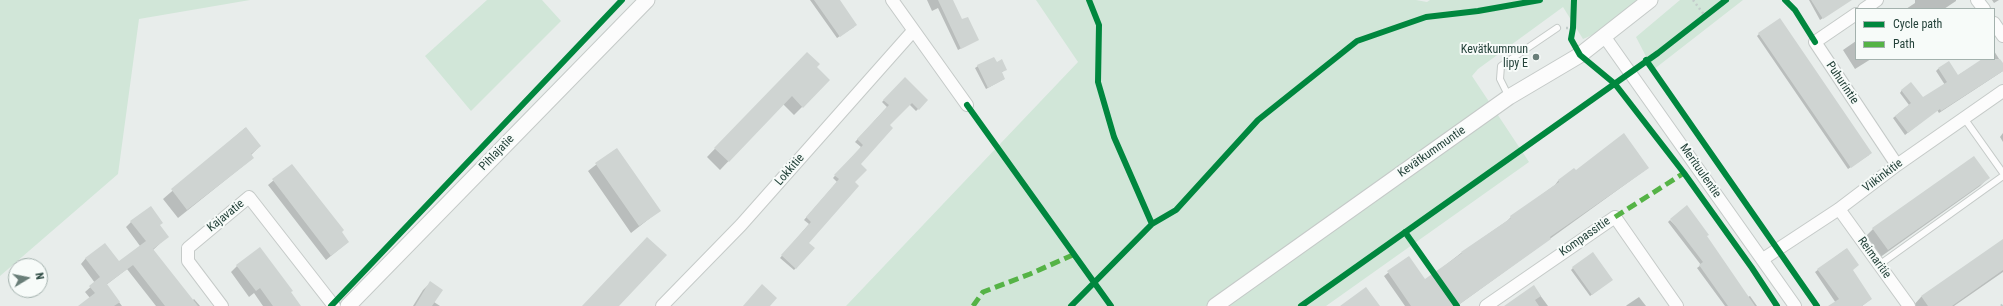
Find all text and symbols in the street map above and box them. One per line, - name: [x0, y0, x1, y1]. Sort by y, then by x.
- legend: [1855, 8, 1995, 60]
- text: Cycle path: [1893, 17, 1942, 31]
- text: Path: [1893, 37, 1915, 51]
- place label: Kevätkummun lipy E: [1461, 43, 1528, 71]
- marker: Kevätkummun lipy E: [1531, 52, 1541, 62]
- street label: Puhurintie: [1823, 59, 1861, 107]
- street label: Kevätkummuntie: [1395, 123, 1469, 181]
- street label: Pihlajatie: [477, 132, 517, 174]
- street label: Merituulentie: [1676, 141, 1724, 201]
- street label: Lokkitie: [772, 151, 808, 189]
- street label: Viikinkitie: [1860, 156, 1906, 196]
- street label: Kajavatie: [205, 197, 247, 235]
- street label: Kompassitie: [1557, 214, 1613, 260]
- street label: Reimaritie: [1854, 234, 1894, 282]
- north arrow: [8, 258, 48, 298]
- text: N: [32, 272, 46, 280]

